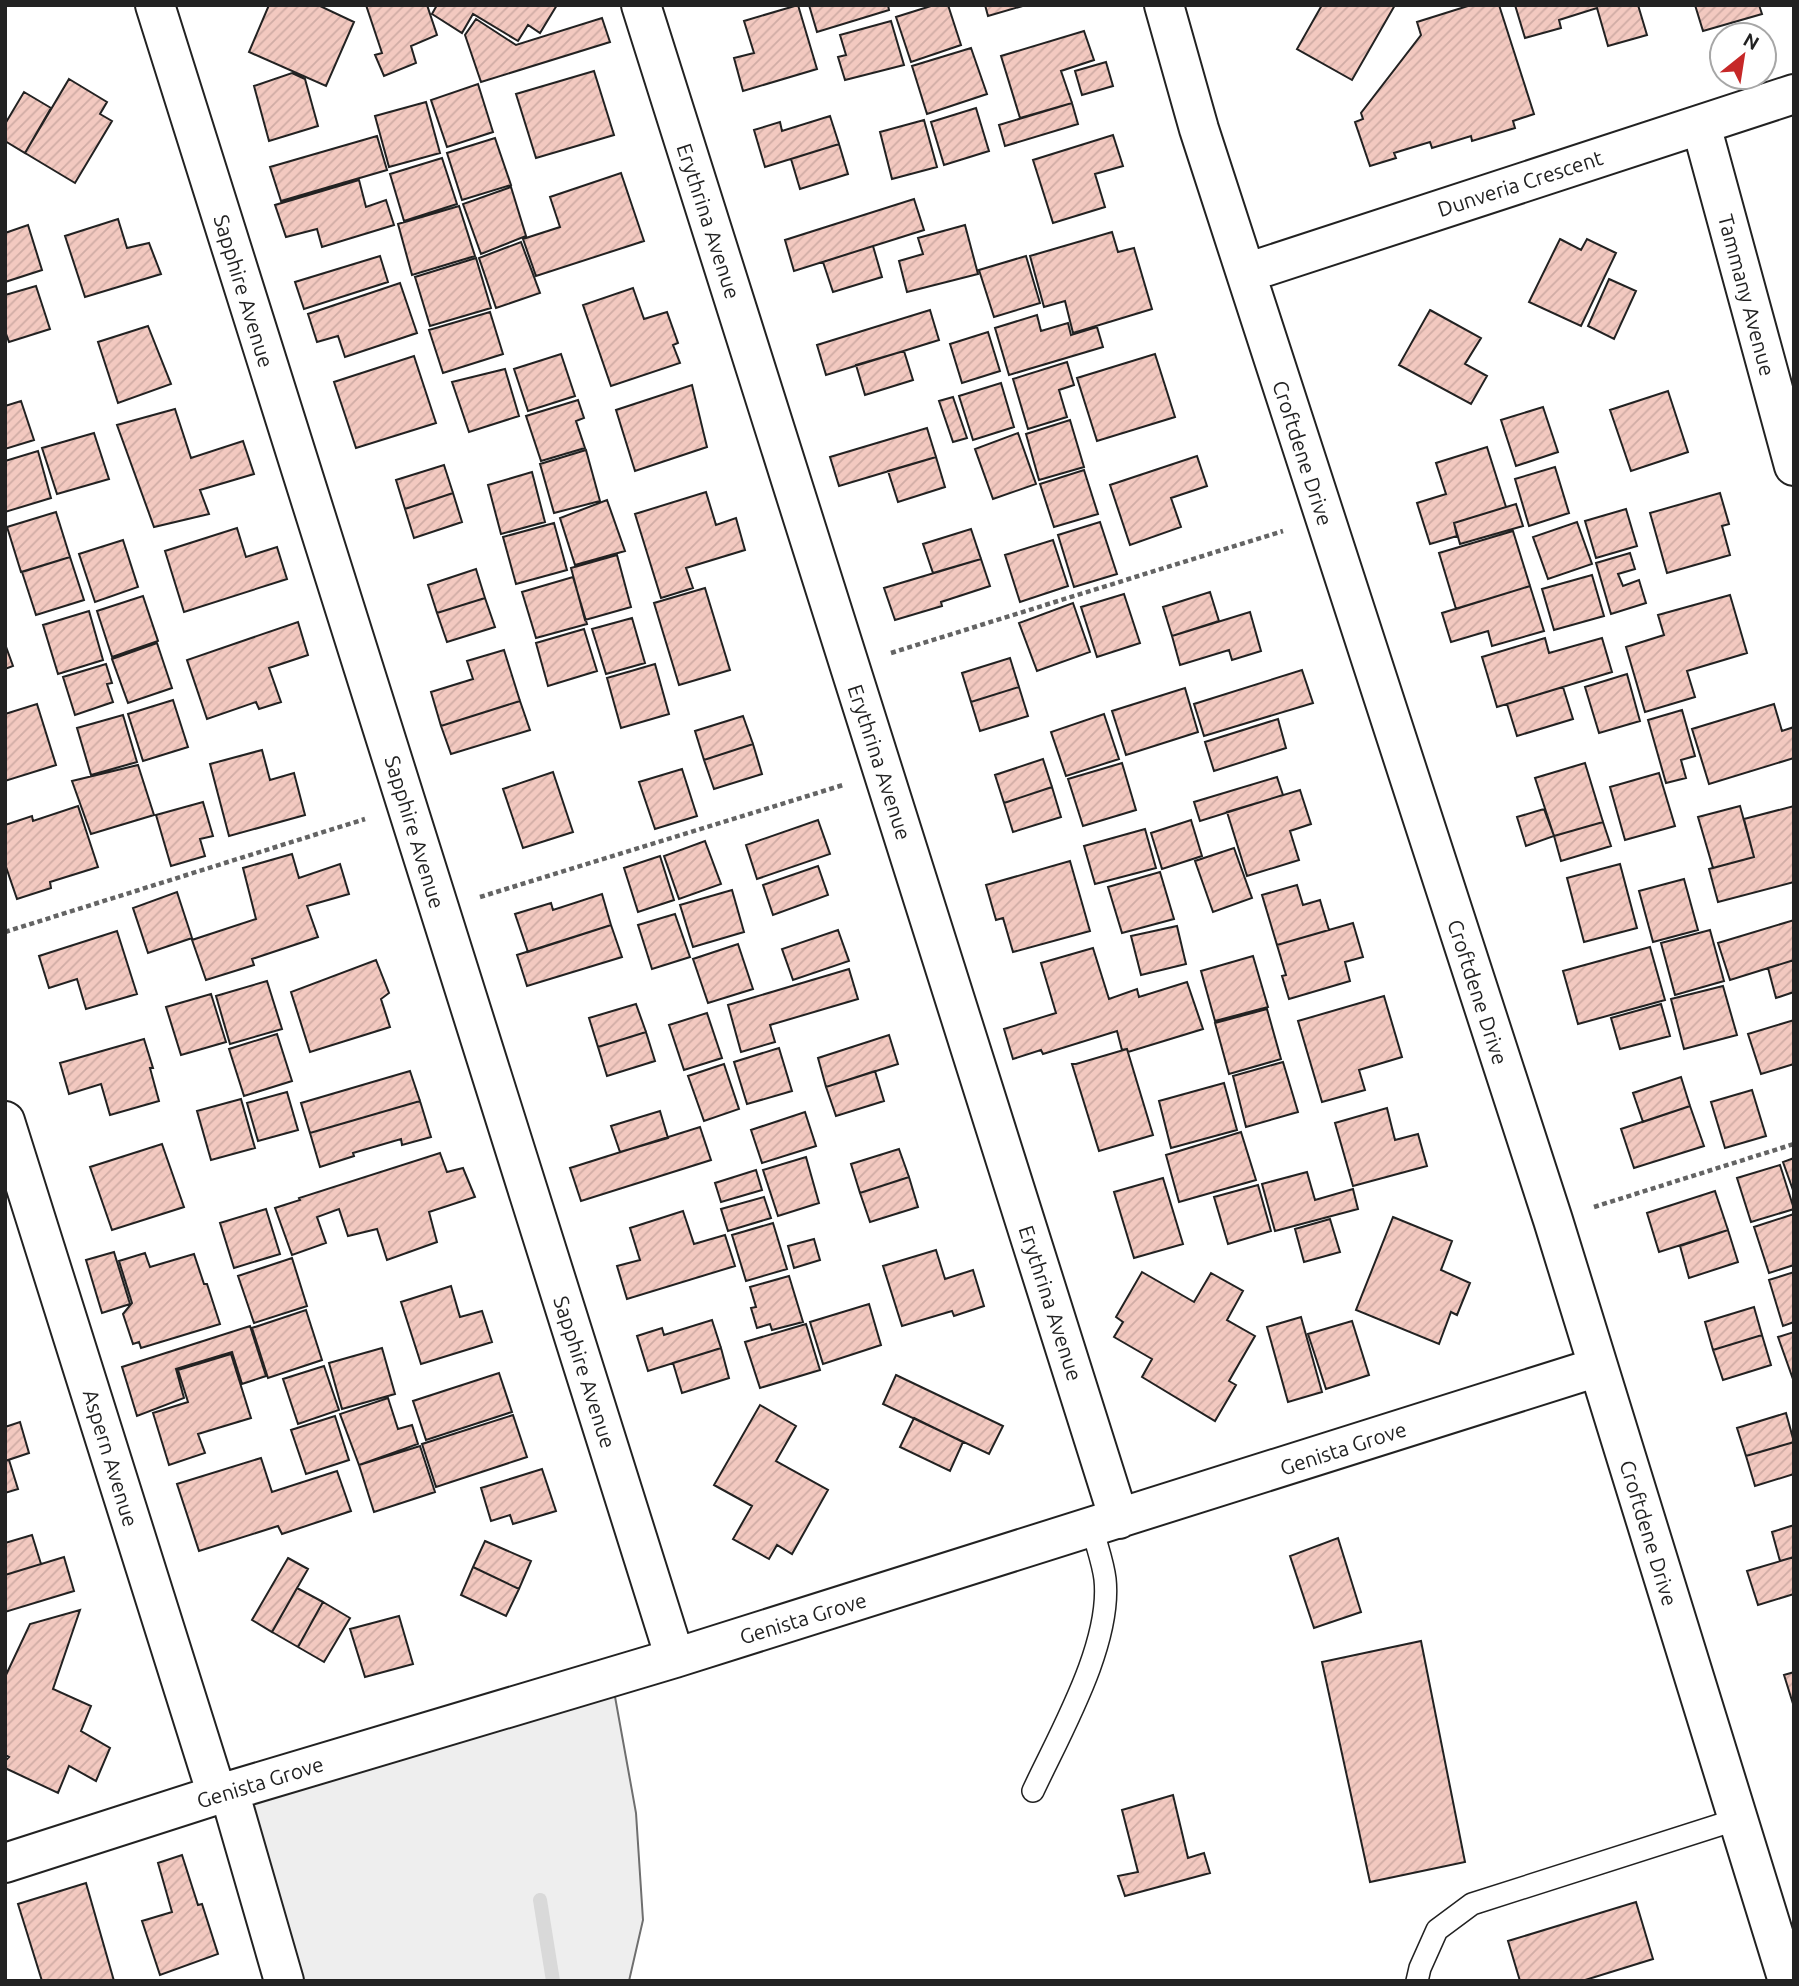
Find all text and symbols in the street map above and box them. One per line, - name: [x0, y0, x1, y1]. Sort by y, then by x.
- north arrow: [1708, 21, 1778, 91]
- text: N: [1740, 28, 1763, 54]
- street label: Erythrina Avenue: [673, 140, 745, 302]
- street label: Dunveria Crescent: [1434, 145, 1606, 221]
- street label: Sapphire Avenue: [209, 212, 279, 370]
- street label: Tammany Avenue: [1714, 212, 1780, 378]
- street label: Croftdene Drive: [1268, 377, 1338, 529]
- street label: Erythrina Avenue: [844, 681, 916, 843]
- street label: Sapphire Avenue: [380, 753, 450, 911]
- street label: Croftdene Drive: [1443, 916, 1513, 1068]
- street label: Erythrina Avenue: [1015, 1222, 1087, 1384]
- street label: Sapphire Avenue: [549, 1293, 621, 1451]
- street label: Aspern Avenue: [79, 1386, 143, 1530]
- street label: Genista Grove: [1277, 1416, 1409, 1480]
- street label: Croftdene Drive: [1615, 1457, 1683, 1609]
- street label: Genista Grove: [737, 1587, 869, 1649]
- street label: Genista Grove: [194, 1751, 326, 1813]

